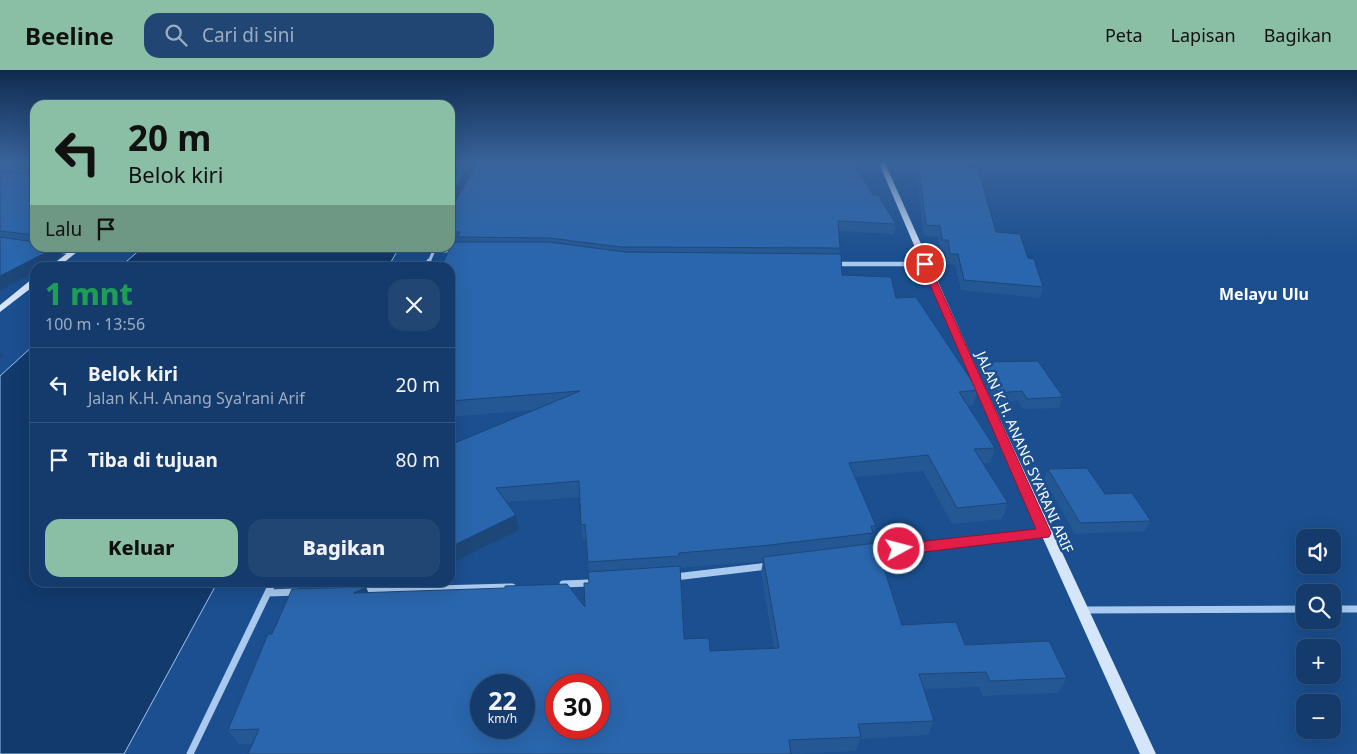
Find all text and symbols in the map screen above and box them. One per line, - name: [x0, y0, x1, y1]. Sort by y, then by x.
- search box: [144, 13, 494, 58]
- text: Beeline: [25, 19, 114, 52]
- icon: search: [162, 21, 190, 49]
- text: Cari di sini: [202, 22, 294, 48]
- text: Peta: [1105, 23, 1143, 47]
- text: Lapisan: [1171, 23, 1236, 47]
- text: Bagikan: [1264, 23, 1332, 47]
- text: 20 m: [128, 114, 211, 161]
- icon: left: [45, 120, 110, 185]
- text: Belok kiri: [128, 159, 223, 189]
- icon: arrive: [92, 215, 120, 243]
- text: Lalu: [45, 216, 82, 242]
- pin: [904, 243, 946, 285]
- icon: arrive: [911, 250, 939, 278]
- text: 1 mnt: [45, 273, 133, 314]
- button: close: [388, 279, 440, 331]
- district label: Melayu Ulu: [1219, 283, 1309, 305]
- text: 100 m · 13:56: [45, 313, 145, 335]
- street label: JALAN K.H. ANANG SYA'RANI ARIF: [971, 346, 1078, 556]
- text: Belok kiri: [88, 361, 178, 387]
- icon: left: [45, 371, 73, 399]
- text: 20 m: [396, 372, 440, 398]
- text: Jalan K.H. Anang Sya'rani Arif: [88, 387, 305, 409]
- icon: arrive: [45, 446, 73, 474]
- text: Tiba di tujuan: [88, 447, 218, 473]
- text: 80 m: [396, 447, 440, 473]
- button: Keluar: [45, 519, 238, 577]
- button: Bagikan: [248, 519, 440, 577]
- position arrow: [872, 522, 924, 574]
- map controls: [1296, 529, 1341, 739]
- button: sound: [1296, 529, 1341, 574]
- button: search: [1296, 584, 1341, 629]
- button: +: [1296, 639, 1341, 684]
- speed limit sign: 30: [545, 674, 610, 739]
- text: 22: [488, 683, 517, 717]
- button: −: [1296, 694, 1341, 739]
- text: km/h: [488, 710, 517, 727]

